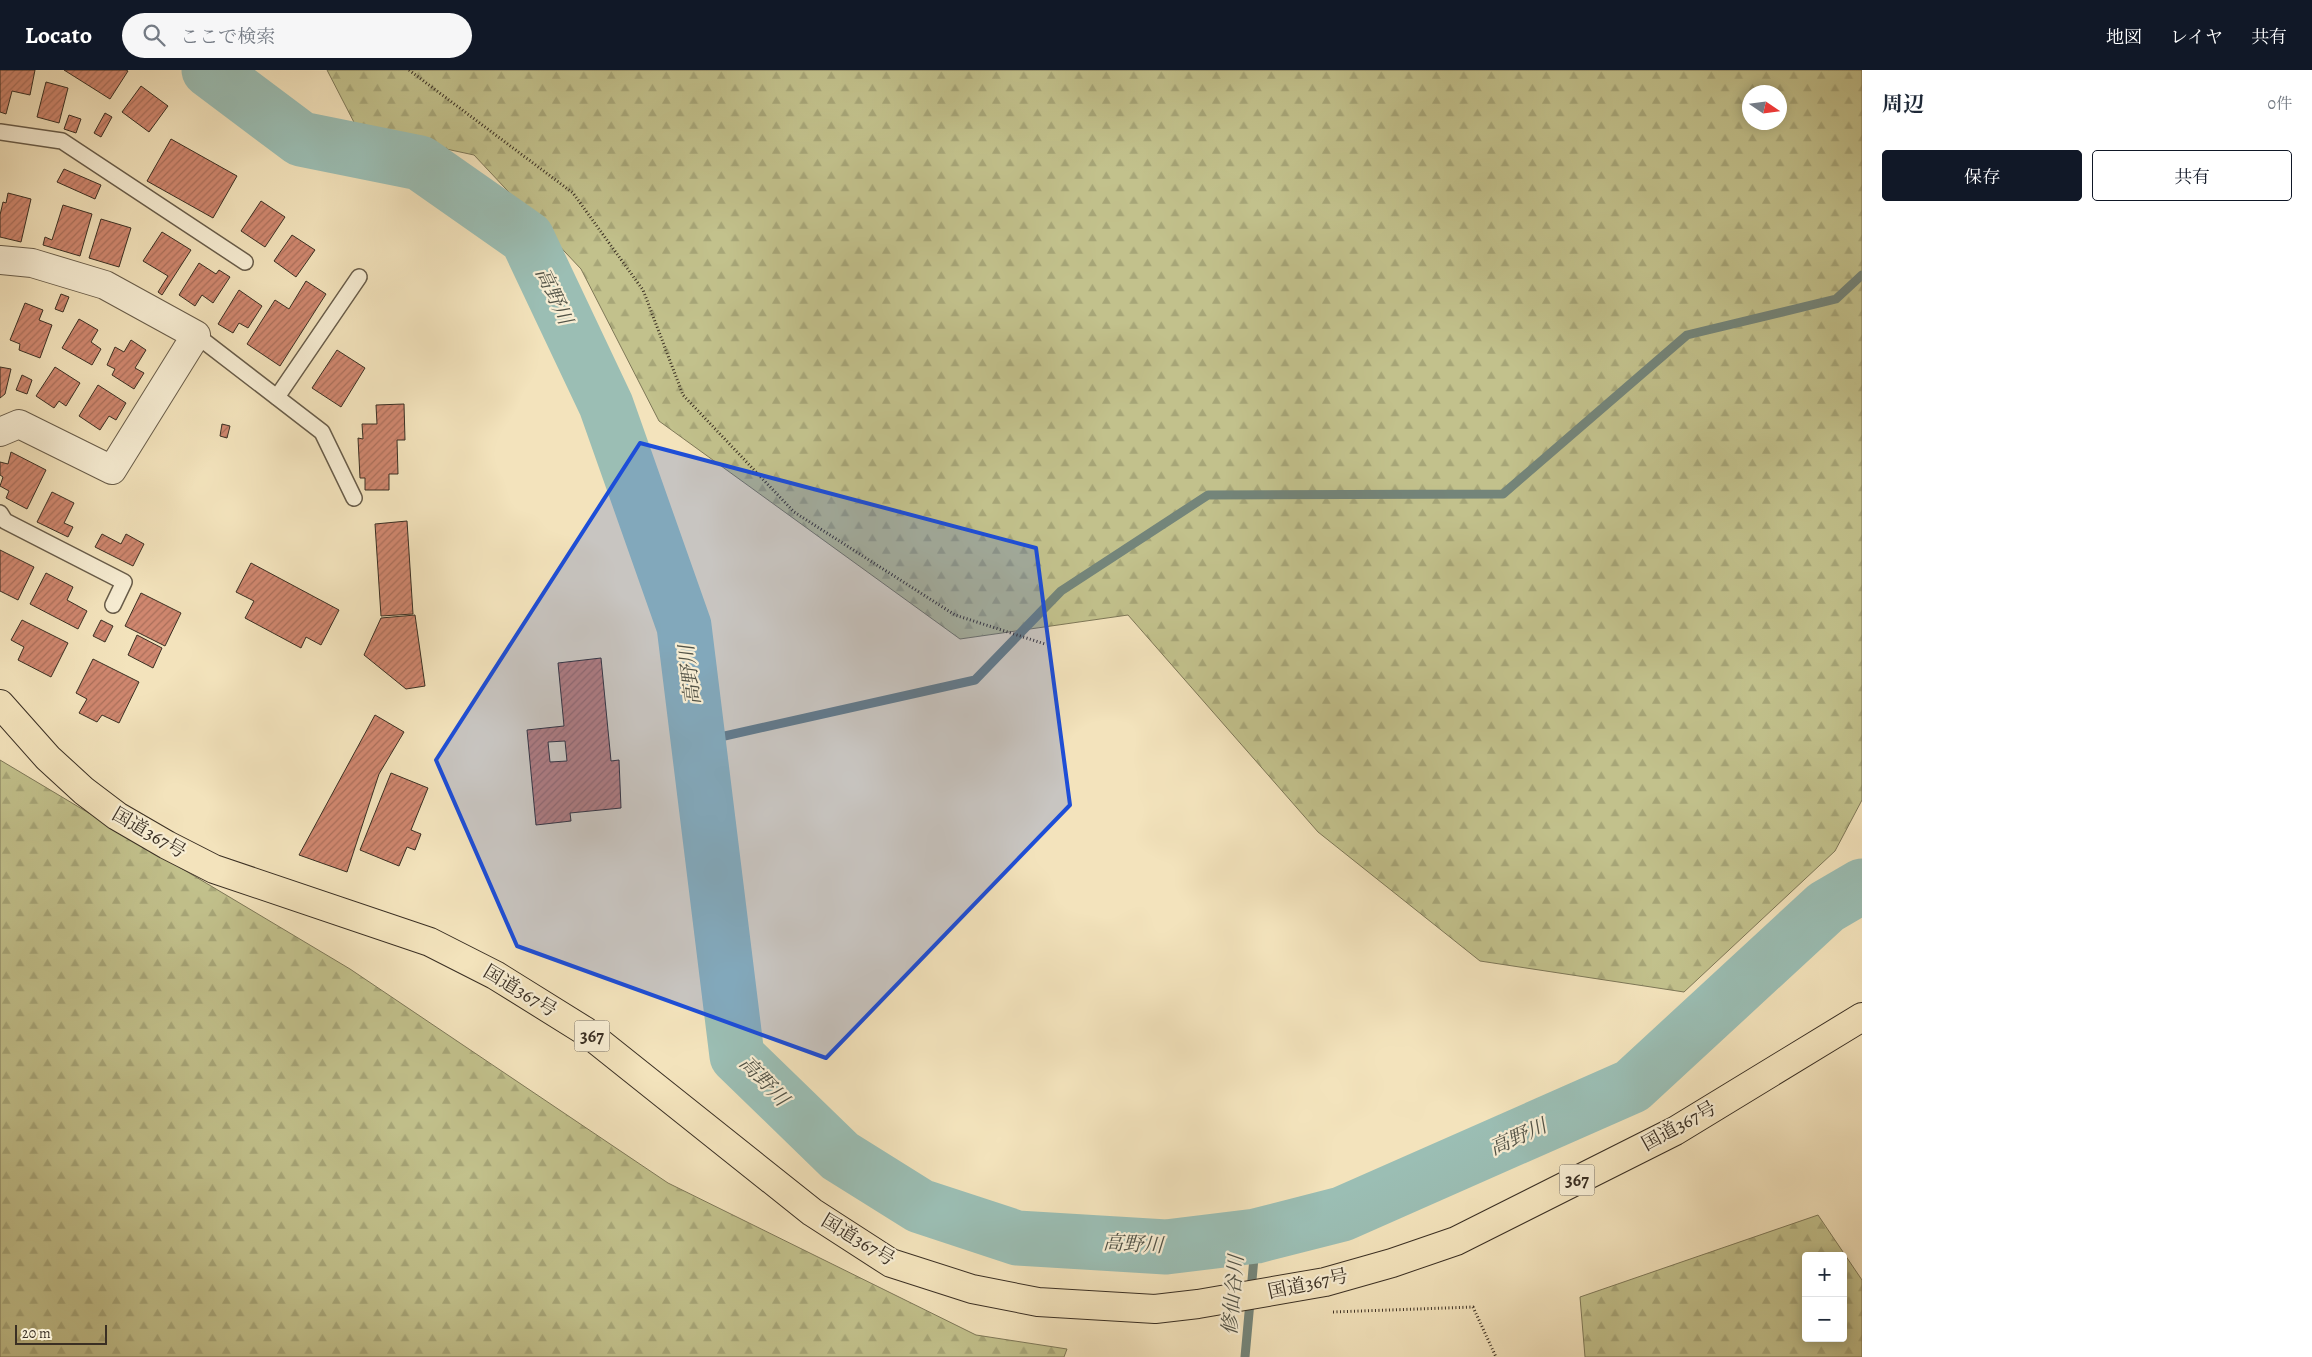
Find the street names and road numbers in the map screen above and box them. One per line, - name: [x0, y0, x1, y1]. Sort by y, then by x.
- street label: 国道367号: [107, 801, 191, 865]
- street label: 国道367号: [478, 959, 562, 1023]
- road number: 367: [574, 1020, 610, 1051]
- street label: 国道367号: [1637, 1095, 1721, 1157]
- road number: 367: [1560, 1164, 1594, 1196]
- street label: 国道367号: [816, 1208, 900, 1272]
- street label: 国道367号: [1265, 1263, 1351, 1305]

